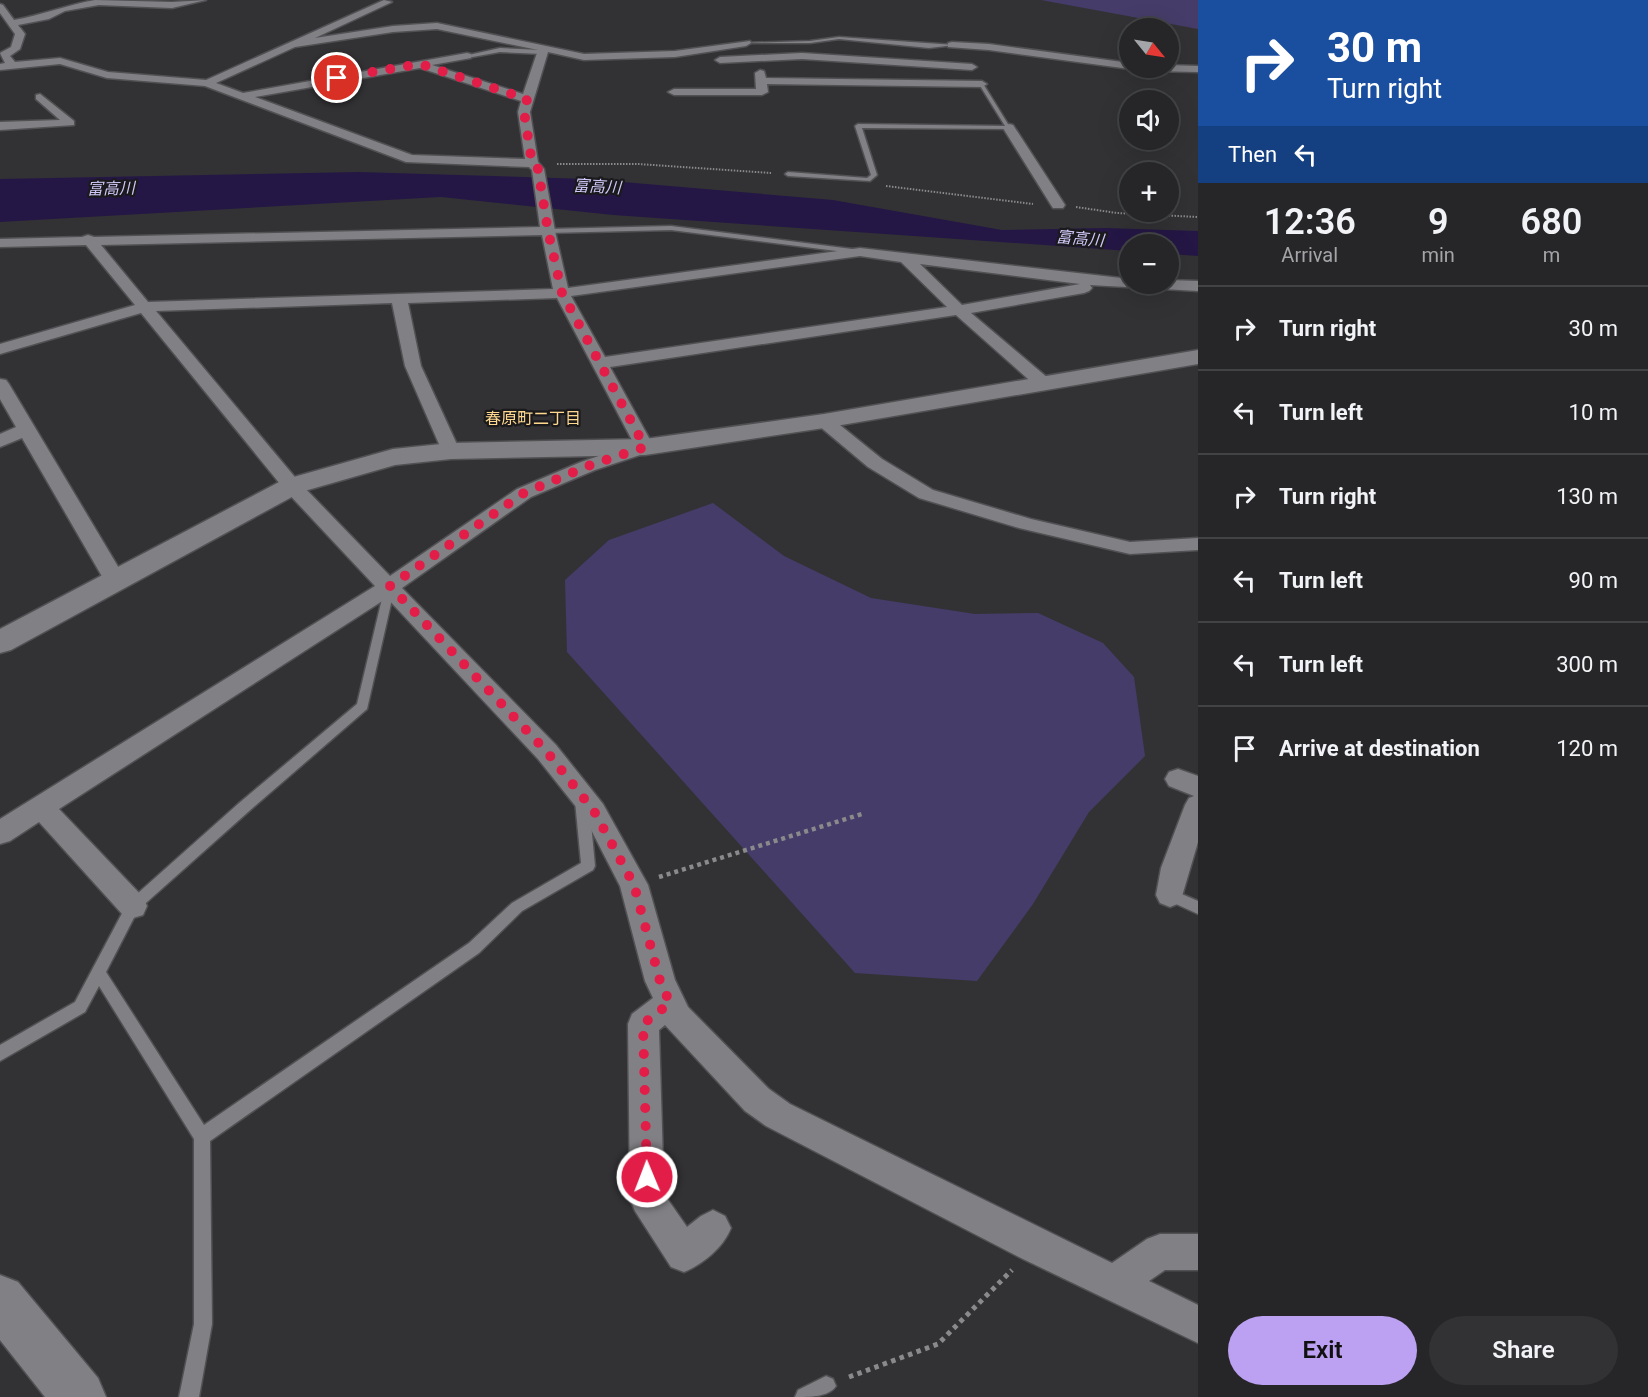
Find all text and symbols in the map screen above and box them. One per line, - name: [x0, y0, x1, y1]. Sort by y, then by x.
- north arrow: [1119, 18, 1179, 78]
- map controls: [1119, 18, 1179, 294]
- text: 30 m: [1327, 23, 1422, 72]
- icon: right: [1228, 24, 1306, 102]
- pin: [311, 52, 362, 103]
- icon: arrive: [320, 61, 353, 94]
- text: Turn right: [1327, 73, 1442, 105]
- button: sound: [1119, 90, 1179, 150]
- icon: left: [1289, 138, 1322, 171]
- text: Then: [1228, 142, 1277, 167]
- button: +: [1119, 162, 1179, 222]
- water label: 富高川: [573, 176, 623, 197]
- water label: 富高川: [87, 179, 137, 198]
- text: 12:36: [1264, 201, 1356, 243]
- text: 9: [1428, 201, 1448, 243]
- text: 680: [1521, 201, 1582, 243]
- water label: 富高川: [1055, 227, 1107, 250]
- button: −: [1119, 234, 1179, 294]
- text: Arrival: [1281, 243, 1338, 267]
- text: min: [1421, 243, 1455, 267]
- text: m: [1543, 243, 1560, 267]
- icon: right: [1228, 312, 1261, 345]
- text: Turn right: [1279, 316, 1376, 341]
- text: 30 m: [1569, 316, 1618, 341]
- icon: left: [1228, 396, 1261, 429]
- text: Turn left: [1279, 400, 1363, 425]
- text: 10 m: [1569, 400, 1618, 425]
- district label: 春原町二丁目: [485, 409, 581, 428]
- icon: right: [1228, 480, 1261, 513]
- text: Turn right: [1279, 484, 1376, 509]
- text: 130 m: [1556, 484, 1618, 509]
- icon: left: [1228, 564, 1261, 597]
- text: Turn left: [1279, 568, 1363, 593]
- text: 90 m: [1569, 568, 1618, 593]
- icon: left: [1228, 648, 1261, 681]
- text: Turn left: [1279, 652, 1363, 677]
- text: 300 m: [1556, 652, 1618, 677]
- icon: arrive: [1228, 732, 1261, 765]
- text: Arrive at destination: [1279, 736, 1480, 761]
- text: 120 m: [1556, 736, 1618, 761]
- position arrow: [615, 1145, 679, 1209]
- button: Exit: [1228, 1316, 1417, 1385]
- button: Share: [1429, 1316, 1618, 1385]

